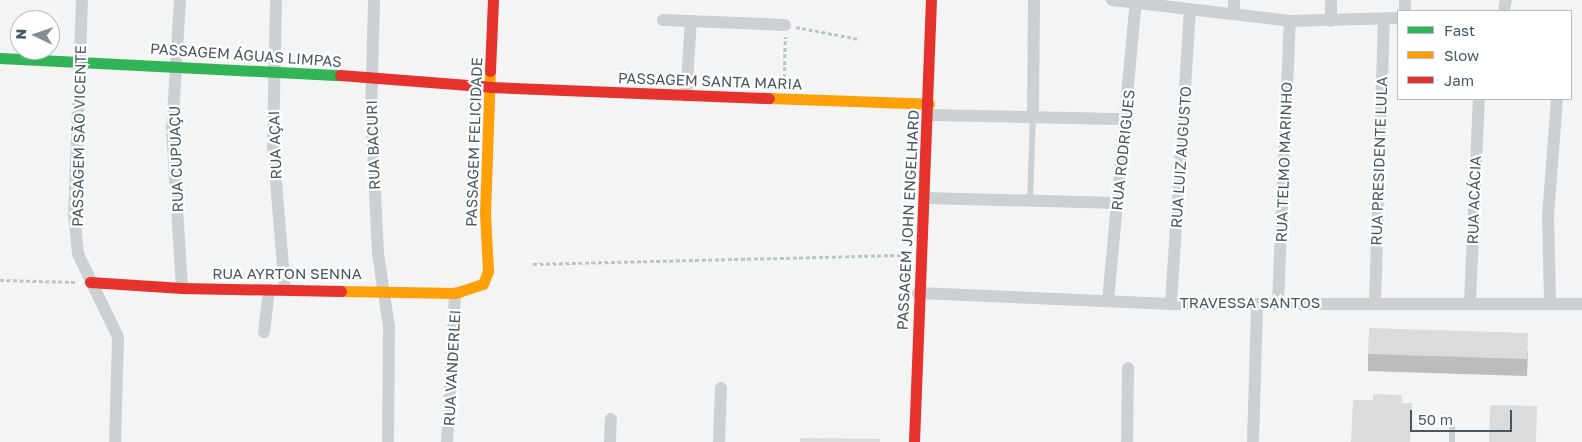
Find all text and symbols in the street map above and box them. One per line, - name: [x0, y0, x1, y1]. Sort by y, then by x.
- north arrow: [10, 10, 60, 60]
- legend: [1397, 10, 1572, 100]
- text: Fast: [1444, 21, 1475, 39]
- text: N: [12, 28, 29, 40]
- street label: PASSAGEM ÁGUAS LIMPAS: [150, 39, 342, 71]
- street label: PASSAGEM SÃO VICENTE: [68, 45, 90, 227]
- text: Slow: [1444, 46, 1479, 64]
- street label: PASSAGEM FELICIDADE: [462, 57, 486, 227]
- street label: PASSAGEM SANTA MARIA: [618, 69, 802, 93]
- text: Jam: [1444, 71, 1474, 89]
- street label: RUA PRESIDENTE LULA: [1367, 76, 1391, 246]
- street label: RUA TELMO MARINHO: [1272, 81, 1296, 243]
- street label: RUA LUIZ AUGUSTO: [1167, 85, 1195, 229]
- street label: RUA RODRIGUES: [1108, 89, 1138, 211]
- street label: RUA BACURI: [362, 100, 384, 190]
- street label: RUA CUPUAÇU: [165, 105, 187, 213]
- street label: PASSAGEM JOHN ENGELHARD: [893, 109, 923, 331]
- street label: RUA AÇAI: [265, 110, 285, 180]
- street label: RUA ACÁCIA: [1463, 155, 1485, 245]
- street label: RUA AYRTON SENNA: [212, 265, 362, 283]
- street label: TRAVESSA SANTOS: [1180, 294, 1320, 312]
- street label: RUA VANDERLEI: [440, 309, 464, 427]
- scale bar: [1412, 400, 1514, 432]
- text: 50 m: [1418, 410, 1453, 428]

